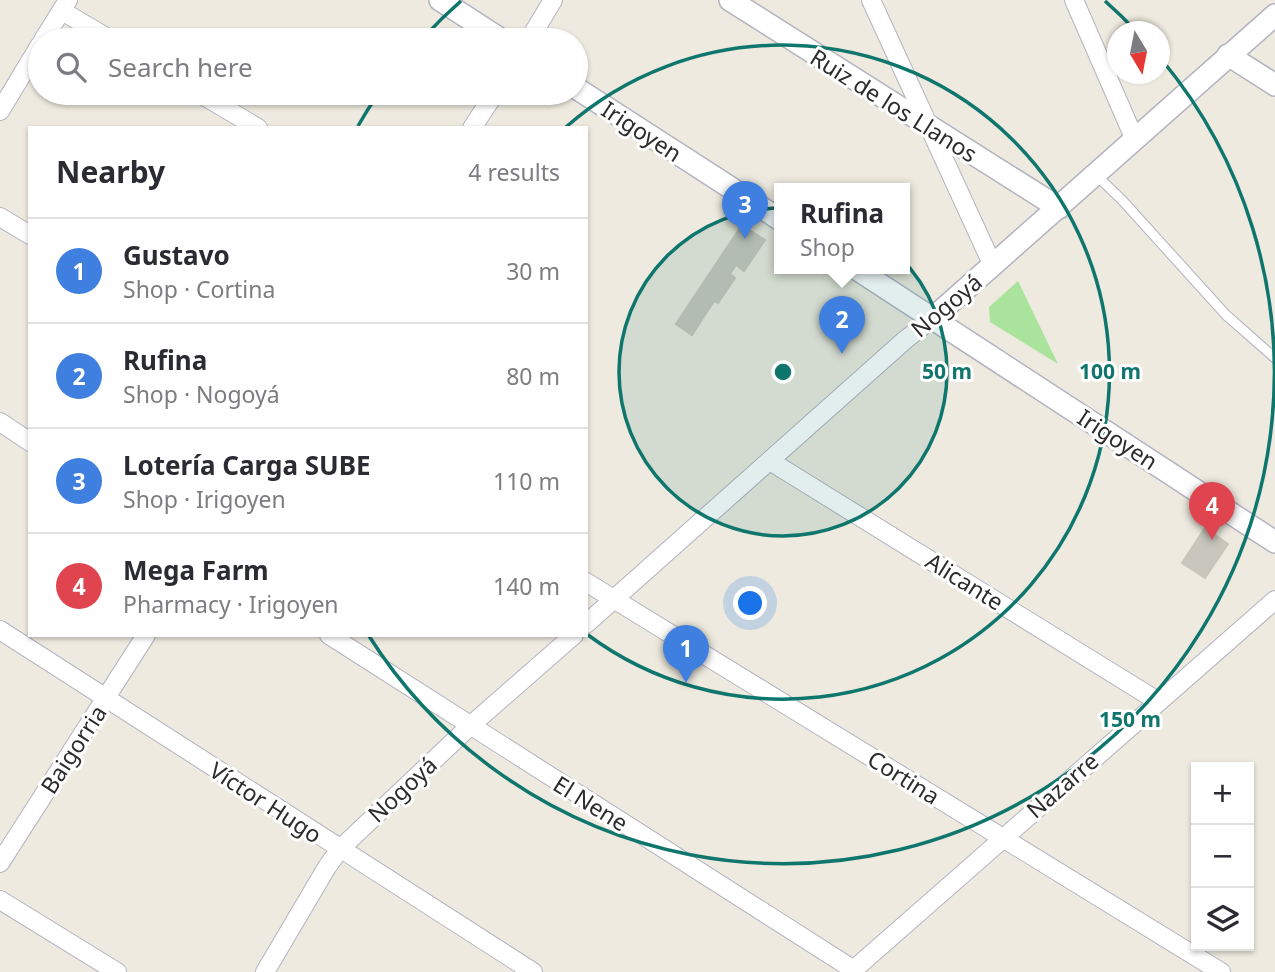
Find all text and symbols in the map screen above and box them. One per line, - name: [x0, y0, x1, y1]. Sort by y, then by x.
- north arrow: [1107, 21, 1170, 84]
- search box: [28, 28, 588, 105]
- street label: Ruiz de los Llanos: [804, 41, 984, 169]
- icon: search: [52, 48, 90, 86]
- text: Search here: [108, 49, 253, 85]
- street label: Irigoyen: [596, 93, 688, 169]
- text: Nearby: [56, 151, 165, 192]
- text: 4 results: [468, 156, 560, 188]
- pin: 3: [722, 181, 768, 239]
- popup: [774, 183, 910, 274]
- text: Rufina: [800, 195, 884, 231]
- text: Shop: [800, 231, 855, 263]
- text: Gustavo: [123, 237, 230, 273]
- text: 1: [72, 255, 86, 287]
- text: 30 m: [506, 255, 560, 287]
- street label: Nogoyá: [904, 266, 988, 344]
- text: Shop · Cortina: [123, 273, 275, 305]
- pin: 2: [819, 296, 865, 354]
- text: Rufina: [123, 342, 207, 378]
- text: 50 m: [922, 357, 972, 385]
- text: 100 m: [1079, 357, 1141, 385]
- text: 2: [72, 360, 86, 392]
- text: 80 m: [506, 360, 560, 392]
- centre of rings: [771, 360, 795, 384]
- text: Shop · Nogoyá: [123, 378, 280, 410]
- street label: Irigoyen: [1072, 401, 1164, 477]
- text: Lotería Carga SUBE: [123, 447, 371, 483]
- text: 3: [72, 465, 86, 497]
- text: 110 m: [493, 465, 560, 497]
- pin: 4: [1189, 482, 1235, 540]
- text: Shop · Irigoyen: [123, 483, 286, 515]
- street label: Alicante: [920, 545, 1010, 617]
- text: Mega Farm: [123, 552, 269, 588]
- text: 4: [72, 570, 86, 602]
- text: 140 m: [493, 570, 560, 602]
- your location: [733, 586, 767, 620]
- text: Pharmacy · Irigoyen: [123, 588, 339, 620]
- pin: 1: [663, 625, 709, 683]
- street label: Baigorria: [32, 698, 114, 800]
- text: 150 m: [1099, 705, 1161, 733]
- street label: Cortina: [862, 742, 946, 812]
- street label: Nazarre: [1019, 745, 1105, 825]
- street label: Nogoyá: [361, 749, 443, 829]
- street label: Víctor Hugo: [204, 754, 328, 850]
- map controls: [1191, 762, 1254, 951]
- button: +: [1191, 762, 1254, 825]
- street label: El Nene: [548, 768, 634, 838]
- button: −: [1191, 825, 1254, 888]
- button: layers: [1191, 888, 1254, 951]

